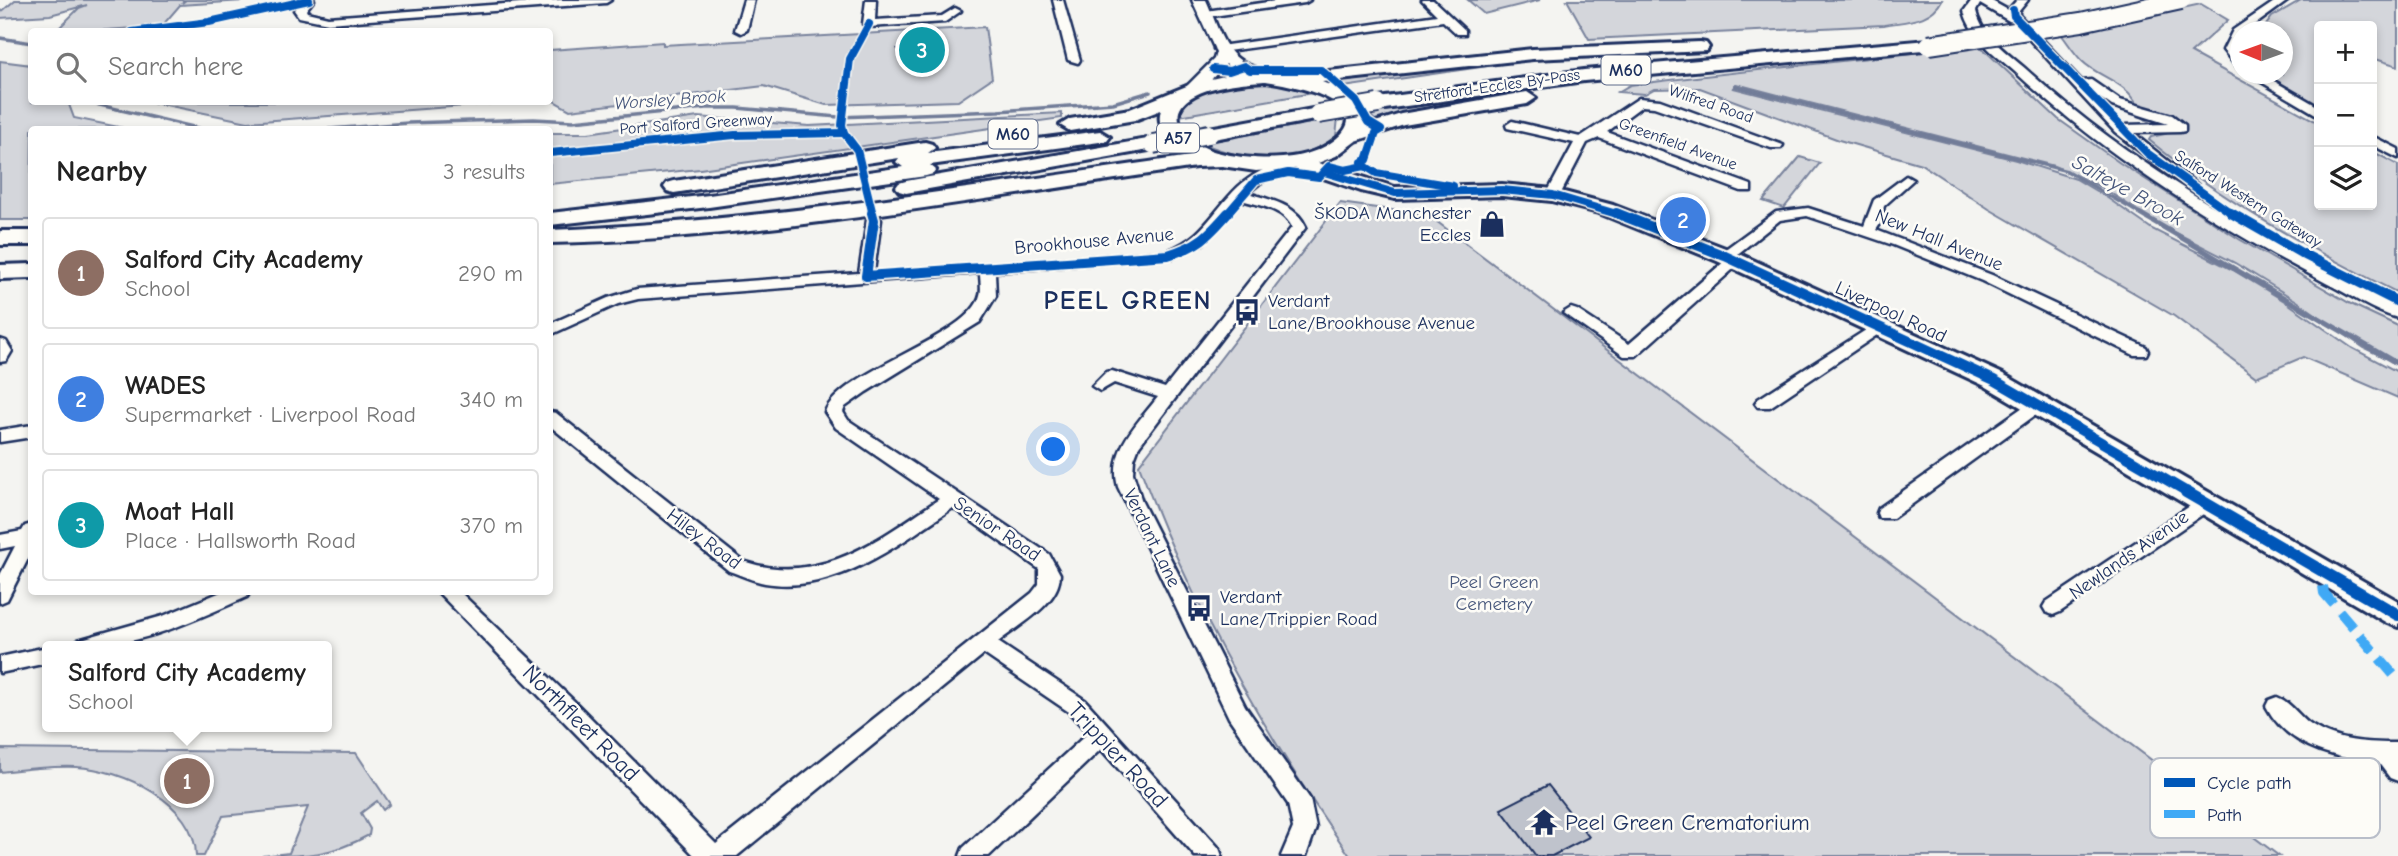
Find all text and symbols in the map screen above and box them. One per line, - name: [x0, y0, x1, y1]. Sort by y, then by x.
- north arrow: [2230, 21, 2293, 84]
- map controls: [2314, 21, 2377, 210]
- button: +: [2314, 21, 2377, 84]
- pin: 3: [899, 24, 945, 76]
- search box: [28, 28, 553, 105]
- icon: search: [52, 48, 90, 86]
- text: Search here: [108, 52, 243, 82]
- road number: M60: [1602, 56, 1650, 84]
- street label: Stretford-Eccles By-Pass: [1413, 65, 1581, 107]
- street label: Wilfred Road: [1667, 81, 1755, 127]
- button: −: [2314, 84, 2377, 147]
- water label: Worsley Brook: [614, 86, 727, 114]
- street label: Port Salford Greenway: [619, 110, 774, 138]
- street label: Greenfield Avenue: [1616, 114, 1740, 174]
- road number: M60: [988, 119, 1038, 148]
- road number: A57: [1157, 124, 1199, 153]
- street label: Salford Western Gateway: [2171, 146, 2325, 252]
- button: layers: [2314, 147, 2377, 210]
- water label: Salteye Brook: [2068, 149, 2189, 231]
- text: Nearby: [56, 154, 147, 189]
- text: 3 results: [443, 158, 525, 185]
- pin: 2: [1660, 194, 1706, 246]
- place label: ŠKODA Manchester Eccles: [1314, 202, 1471, 246]
- street label: New Hall Avenue: [1872, 204, 2006, 276]
- shop icon: ŠKODA Manchester Eccles: [1477, 209, 1507, 239]
- street label: Brookhouse Avenue: [1013, 223, 1175, 259]
- text: Salford City Academy: [125, 245, 363, 275]
- text: 1: [76, 260, 86, 287]
- text: 290 m: [458, 260, 523, 287]
- text: School: [125, 275, 190, 302]
- street label: Liverpool Road: [1832, 277, 1950, 347]
- district label: PEEL GREEN: [1043, 286, 1213, 316]
- place label: Verdant Lane/Brookhouse Avenue: [1268, 290, 1475, 334]
- bus stop icon: Verdant Lane/Brookhouse Avenue: [1232, 297, 1262, 327]
- text: WADES: [125, 371, 206, 401]
- text: 2: [75, 386, 87, 413]
- text: 340 m: [460, 386, 523, 413]
- text: Supermarket · Liverpool Road: [125, 401, 416, 428]
- your location: [1036, 432, 1070, 466]
- street label: Verdant Lane: [1119, 485, 1185, 591]
- street label: Senior Road: [949, 492, 1045, 566]
- text: Moat Hall: [125, 497, 234, 527]
- street label: Hiley Road: [662, 504, 746, 574]
- street label: Newlands Avenue: [2065, 506, 2193, 604]
- text: 3: [75, 512, 87, 539]
- text: 370 m: [460, 512, 523, 539]
- text: Place · Hallsworth Road: [125, 527, 356, 554]
- park label: Peel Green Cemetery: [1449, 571, 1539, 615]
- place label: Verdant Lane/Trippier Road: [1220, 586, 1378, 630]
- bus stop icon: Verdant Lane/Trippier Road: [1184, 593, 1214, 623]
- popup: [42, 641, 332, 732]
- text: Salford City Academy: [68, 658, 306, 688]
- street label: Northfleet Road: [517, 659, 645, 787]
- text: School: [68, 688, 134, 715]
- street label: Trippier Road: [1062, 697, 1174, 813]
- pin: 1: [164, 755, 210, 807]
- legend: [2150, 758, 2380, 838]
- text: Cycle path: [2207, 772, 2292, 794]
- text: Path: [2207, 804, 2242, 826]
- temple icon: Peel Green Crematorium: [1529, 807, 1559, 837]
- place label: Peel Green Crematorium: [1565, 809, 1810, 836]

